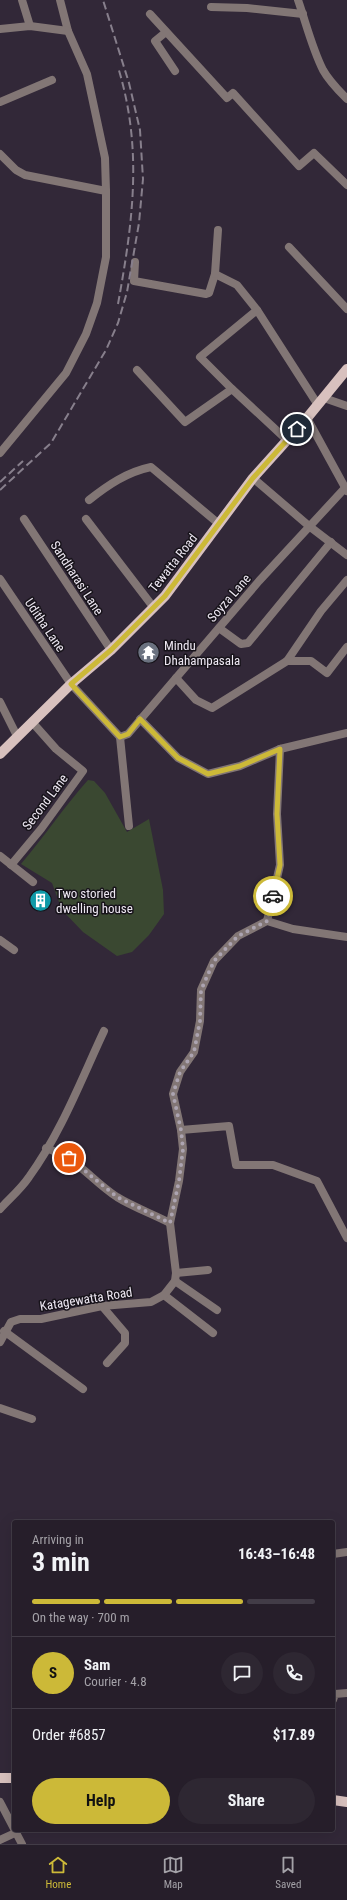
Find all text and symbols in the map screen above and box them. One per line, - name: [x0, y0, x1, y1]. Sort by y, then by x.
- pin: [280, 412, 314, 446]
- icon: home: [286, 418, 308, 440]
- street label: Tewatta Road: [146, 531, 200, 595]
- street label: Sandharasi Lane: [48, 538, 106, 618]
- street label: Soyza Lane: [204, 571, 254, 625]
- street label: Uditha Lane: [22, 596, 68, 654]
- place label: Mindu Dhahampasala: [164, 638, 240, 668]
- temple icon: Mindu Dhahampasala: [135, 639, 161, 665]
- street label: Second Lane: [19, 771, 71, 833]
- courier: [253, 876, 293, 916]
- icon: car: [262, 885, 284, 907]
- place label: Two storied dwelling house: [56, 886, 133, 916]
- building icon: Two storied dwelling house: [27, 887, 53, 913]
- pin: [52, 1141, 86, 1175]
- icon: bag: [58, 1147, 80, 1169]
- street label: Katagewatta Road: [39, 1284, 133, 1314]
- text: Arriving in: [32, 1532, 84, 1547]
- text: 16:43–16:48: [238, 1545, 315, 1563]
- text: 3 min: [32, 1547, 90, 1577]
- text: On the way · 700 m: [32, 1610, 129, 1625]
- button: chat: [221, 1652, 263, 1694]
- button: phone: [273, 1652, 315, 1694]
- text: Sam: [84, 1656, 110, 1674]
- text: S: [49, 1664, 57, 1682]
- text: Courier · 4.8: [84, 1674, 147, 1689]
- text: Order #6857: [32, 1726, 106, 1744]
- text: $17.89: [273, 1726, 315, 1744]
- button: Help: [32, 1778, 170, 1824]
- button: Share: [178, 1778, 315, 1824]
- tab: Home: [46, 1854, 71, 1891]
- tab: Map: [162, 1854, 184, 1891]
- tab: Saved: [275, 1854, 301, 1891]

